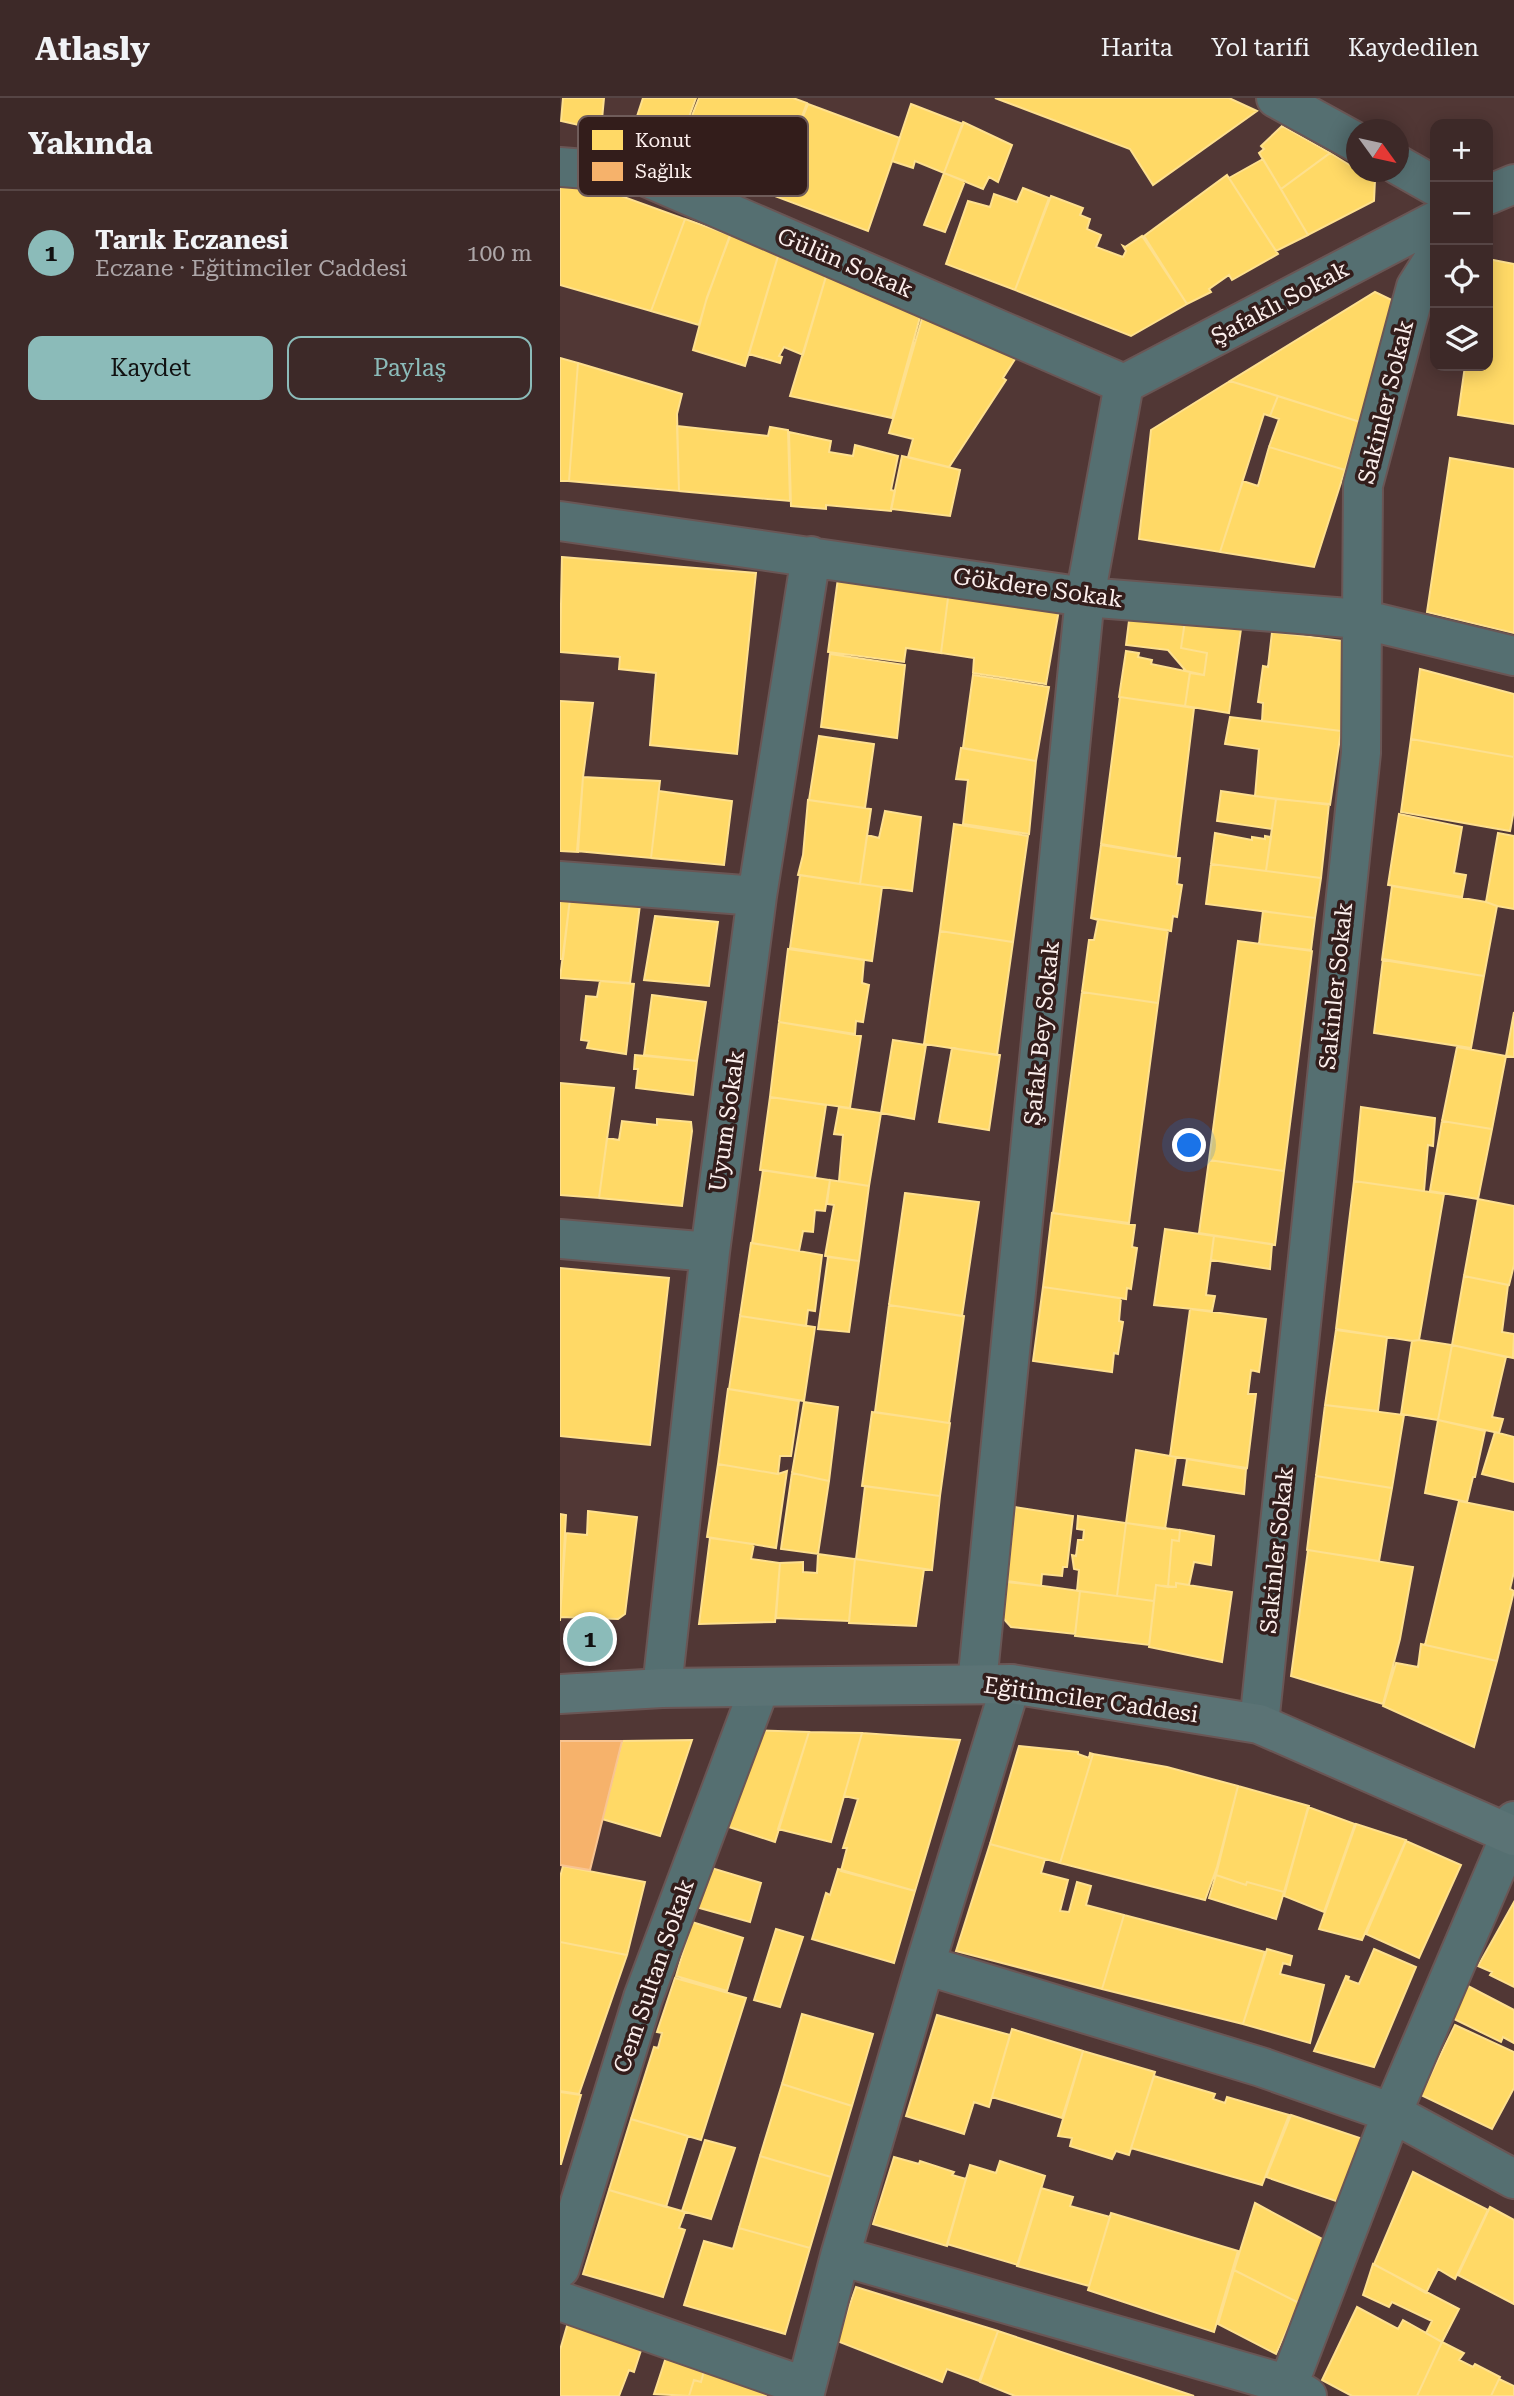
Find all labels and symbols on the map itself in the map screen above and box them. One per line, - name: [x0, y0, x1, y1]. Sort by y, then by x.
- legend: [578, 116, 808, 196]
- north arrow: [1346, 119, 1409, 182]
- text: Konut: [635, 129, 691, 152]
- text: Sağlık: [635, 160, 692, 183]
- street label: Gülün Sokak: [773, 222, 917, 304]
- street label: Şafaklı Sokak: [1207, 255, 1354, 351]
- street label: Sakinler Sokak: [1353, 317, 1420, 487]
- street label: Gökdere Sokak: [951, 563, 1125, 613]
- street label: Sakinler Sokak: [1314, 901, 1358, 1071]
- street label: Şafak Bey Sokak: [1019, 939, 1065, 1127]
- street label: Uyum Sokak: [704, 1048, 750, 1193]
- your location: [1172, 1128, 1206, 1162]
- street label: Sakinler Sokak: [1255, 1465, 1299, 1635]
- pin: 1: [567, 1613, 613, 1665]
- street label: Eğitimciler Caddesi: [982, 1672, 1200, 1728]
- street label: Cem Sultan Sokak: [608, 1875, 700, 2076]

